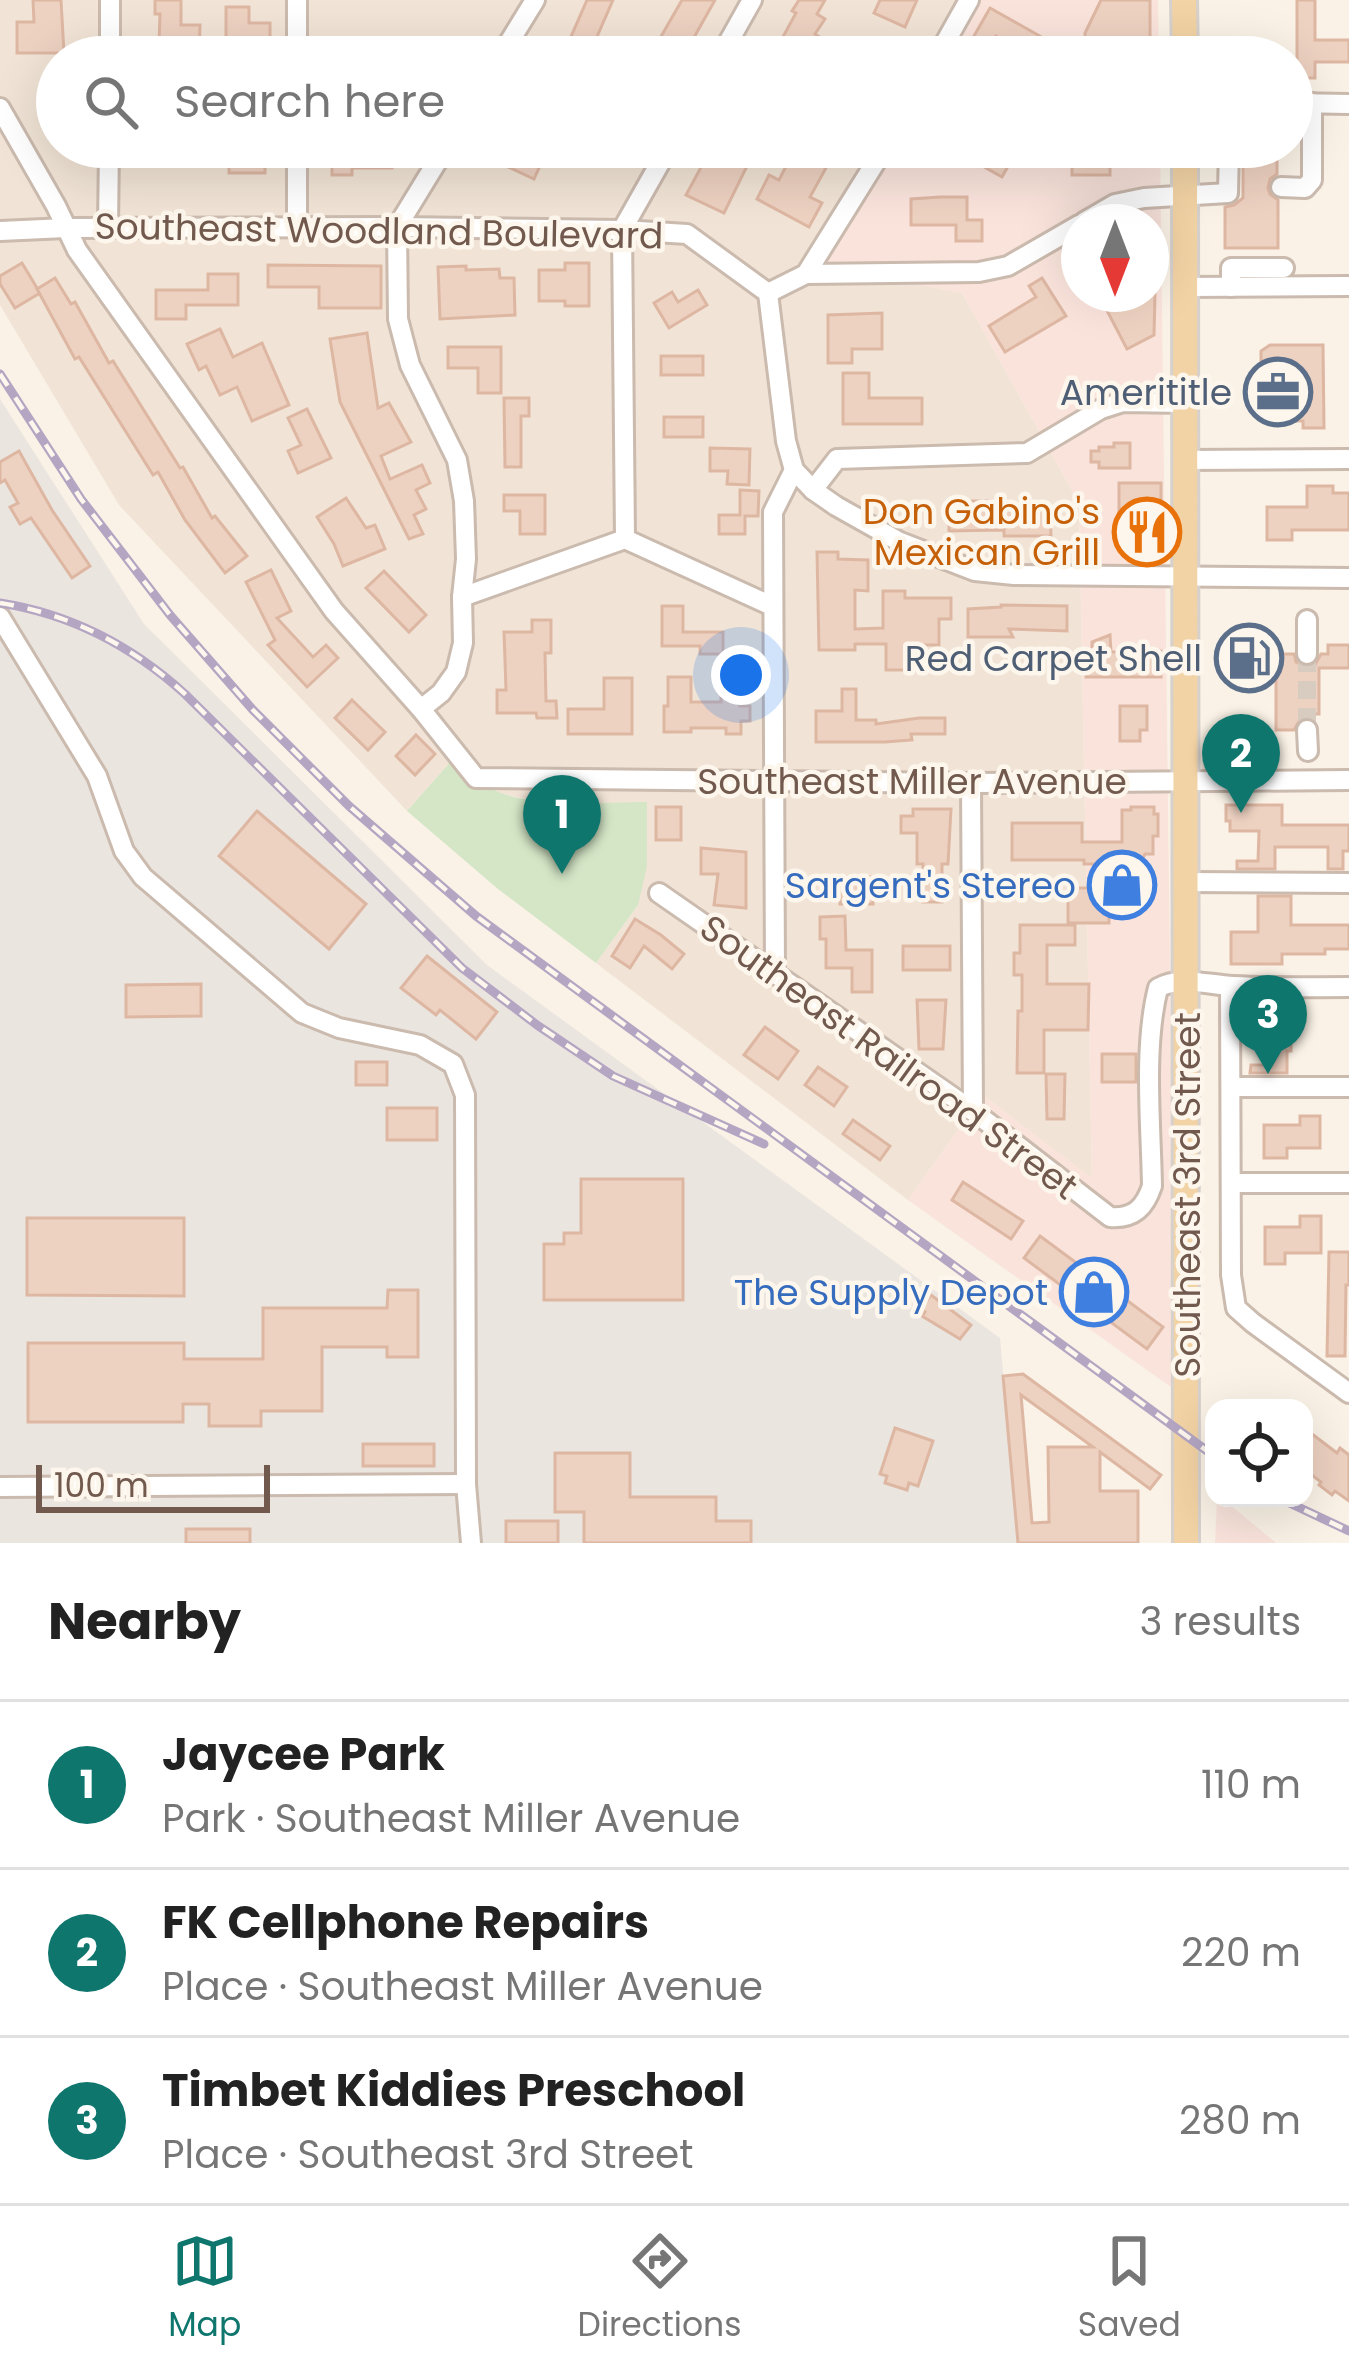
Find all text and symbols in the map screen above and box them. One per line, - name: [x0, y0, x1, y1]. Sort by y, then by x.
- search box: [36, 36, 1313, 168]
- icon: search: [78, 69, 144, 135]
- text: Search here: [174, 70, 445, 133]
- street label: Southeast Woodland Boulevard: [94, 201, 664, 261]
- north arrow: [1061, 204, 1169, 312]
- office icon: Amerititle: [1243, 357, 1313, 427]
- place label: Amerititle: [1060, 367, 1232, 418]
- place label: Don Gabino's Mexican Grill: [863, 486, 1100, 578]
- restaurant icon: Don Gabino's Mexican Grill: [1112, 497, 1182, 567]
- fuel station icon: Red Carpet Shell: [1214, 623, 1284, 693]
- place label: Red Carpet Shell: [905, 633, 1202, 684]
- your location: [711, 645, 771, 705]
- pin: 2: [1202, 714, 1280, 813]
- street label: Southeast Miller Avenue: [697, 756, 1127, 807]
- pin: 1: [523, 775, 601, 874]
- shop icon: Sargent's Stereo: [1087, 850, 1157, 920]
- place label: Sargent's Stereo: [785, 860, 1076, 911]
- street label: Southeast Railroad Street: [690, 902, 1088, 1212]
- pin: 3: [1229, 975, 1307, 1074]
- street label: Southeast 3rd Street: [1162, 1012, 1213, 1378]
- shop icon: The Supply Depot: [1059, 1257, 1129, 1327]
- place label: The Supply Depot: [734, 1267, 1048, 1318]
- map controls: [1205, 1399, 1313, 1507]
- button: locate: [1205, 1399, 1313, 1507]
- scale bar: [36, 1459, 270, 1512]
- text: 100 m: [54, 1462, 149, 1509]
- text: Nearby: [48, 1585, 241, 1657]
- text: 3 results: [1139, 1594, 1301, 1649]
- text: Jaycee Park: [162, 1723, 445, 1786]
- text: 1: [80, 1757, 94, 1812]
- text: 110 m: [1201, 1757, 1301, 1812]
- text: Park · Southeast Miller Avenue: [162, 1791, 740, 1846]
- text: FK Cellphone Repairs: [162, 1891, 649, 1954]
- text: 2: [76, 1925, 98, 1980]
- text: 220 m: [1181, 1925, 1301, 1980]
- text: Place · Southeast Miller Avenue: [162, 1959, 763, 2014]
- text: Timbet Kiddies Preschool: [162, 2059, 745, 2122]
- text: 3: [75, 2093, 99, 2148]
- text: 280 m: [1179, 2093, 1301, 2148]
- text: Place · Southeast 3rd Street: [162, 2127, 693, 2182]
- tab: Map: [168, 2228, 241, 2350]
- tab: Directions: [578, 2228, 741, 2350]
- tab: Saved: [1078, 2228, 1181, 2350]

